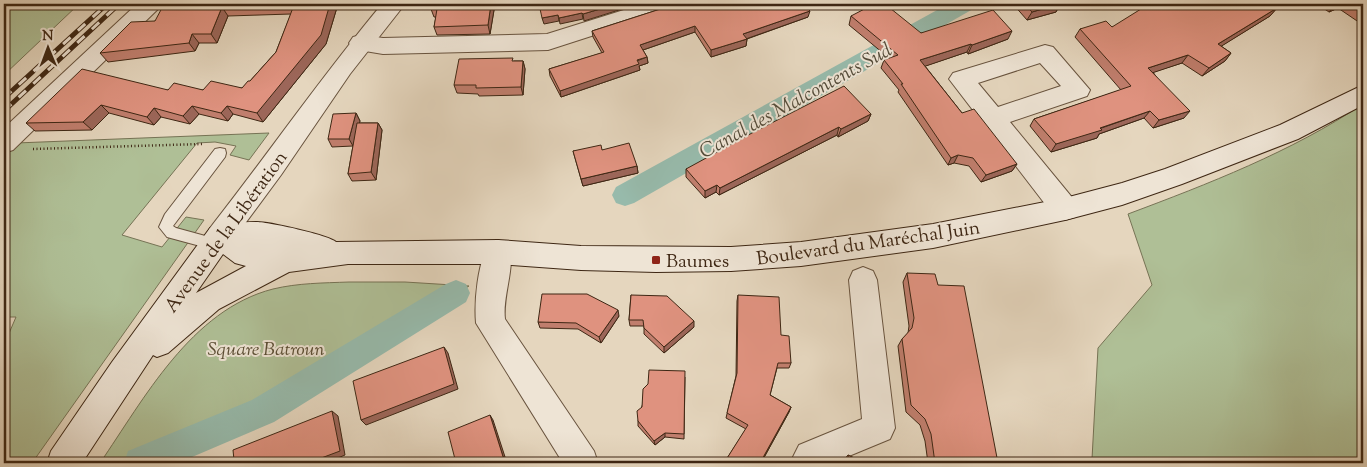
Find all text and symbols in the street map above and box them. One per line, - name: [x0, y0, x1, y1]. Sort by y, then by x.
- north arrow: [22, 22, 72, 72]
- text: N: [42, 27, 54, 47]
- water label: Canal des Malcontents Sud: [695, 37, 898, 167]
- street label: Avenue de la Libération: [159, 146, 295, 319]
- street label: Boulevard du Maréchal Juin: [755, 215, 982, 274]
- place label: Baumes: [666, 249, 729, 276]
- marker: Baumes: [650, 254, 662, 266]
- park label: Square Batroun: [207, 337, 325, 364]

